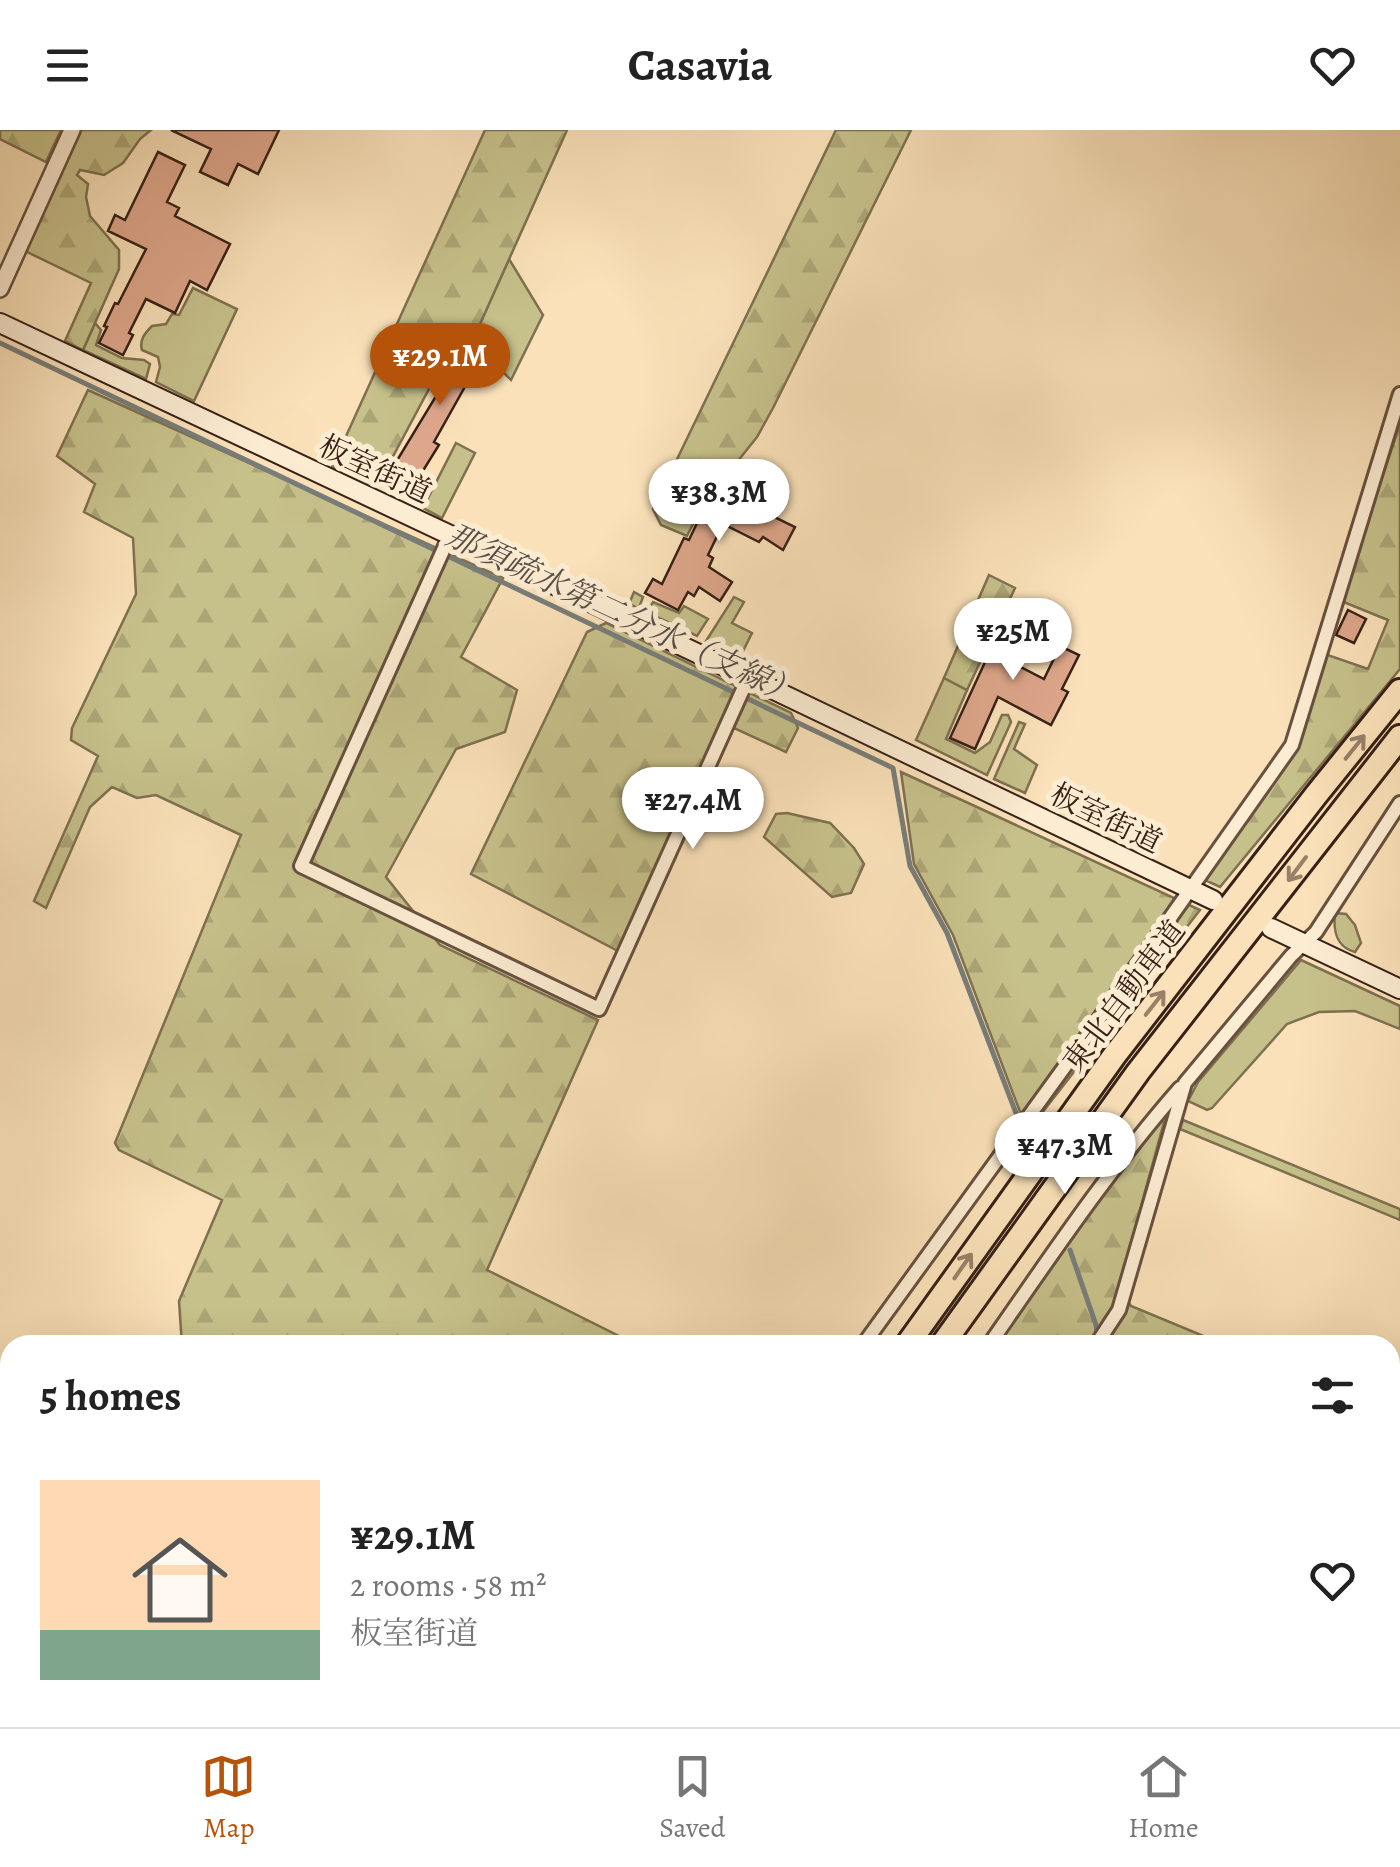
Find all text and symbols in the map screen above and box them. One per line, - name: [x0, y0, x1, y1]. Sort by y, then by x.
- text: Casavia: [628, 34, 772, 96]
- icon: menu: [40, 38, 95, 93]
- icon: heart: [1305, 38, 1360, 93]
- pin: ¥29.1M: [359, 323, 521, 408]
- text: ¥29.1M: [392, 333, 488, 377]
- street label: 板室街道: [312, 426, 438, 512]
- pin: ¥38.3M: [638, 459, 800, 544]
- text: ¥38.3M: [671, 469, 767, 513]
- water label: 那須疏水第二分水（支線）: [440, 513, 806, 715]
- pin: ¥25M: [954, 598, 1072, 683]
- text: ¥25M: [976, 608, 1050, 652]
- one-way arrow: [1344, 734, 1366, 760]
- pin: ¥27.4M: [612, 767, 774, 852]
- street label: 板室街道: [1043, 774, 1169, 862]
- text: ¥27.4M: [644, 777, 742, 821]
- one-way arrow: [1286, 855, 1307, 882]
- street label: 東北自動車道: [1054, 912, 1194, 1080]
- one-way arrow: [1144, 990, 1165, 1017]
- pin: ¥47.3M: [984, 1112, 1146, 1197]
- text: ¥47.3M: [1017, 1122, 1113, 1166]
- one-way arrow: [952, 1252, 973, 1280]
- text: 5 homes: [40, 1367, 181, 1424]
- icon: filters: [1305, 1368, 1360, 1423]
- text: ¥29.1M: [350, 1506, 476, 1563]
- icon: home: [120, 1520, 240, 1640]
- icon: heart: [1305, 1553, 1360, 1608]
- text: 2 rooms · 58 m²: [350, 1563, 547, 1607]
- text: 板室街道: [350, 1611, 478, 1655]
- tab: Map: [201, 1749, 256, 1847]
- tab: Saved: [659, 1749, 726, 1847]
- tab: Home: [1128, 1749, 1199, 1847]

